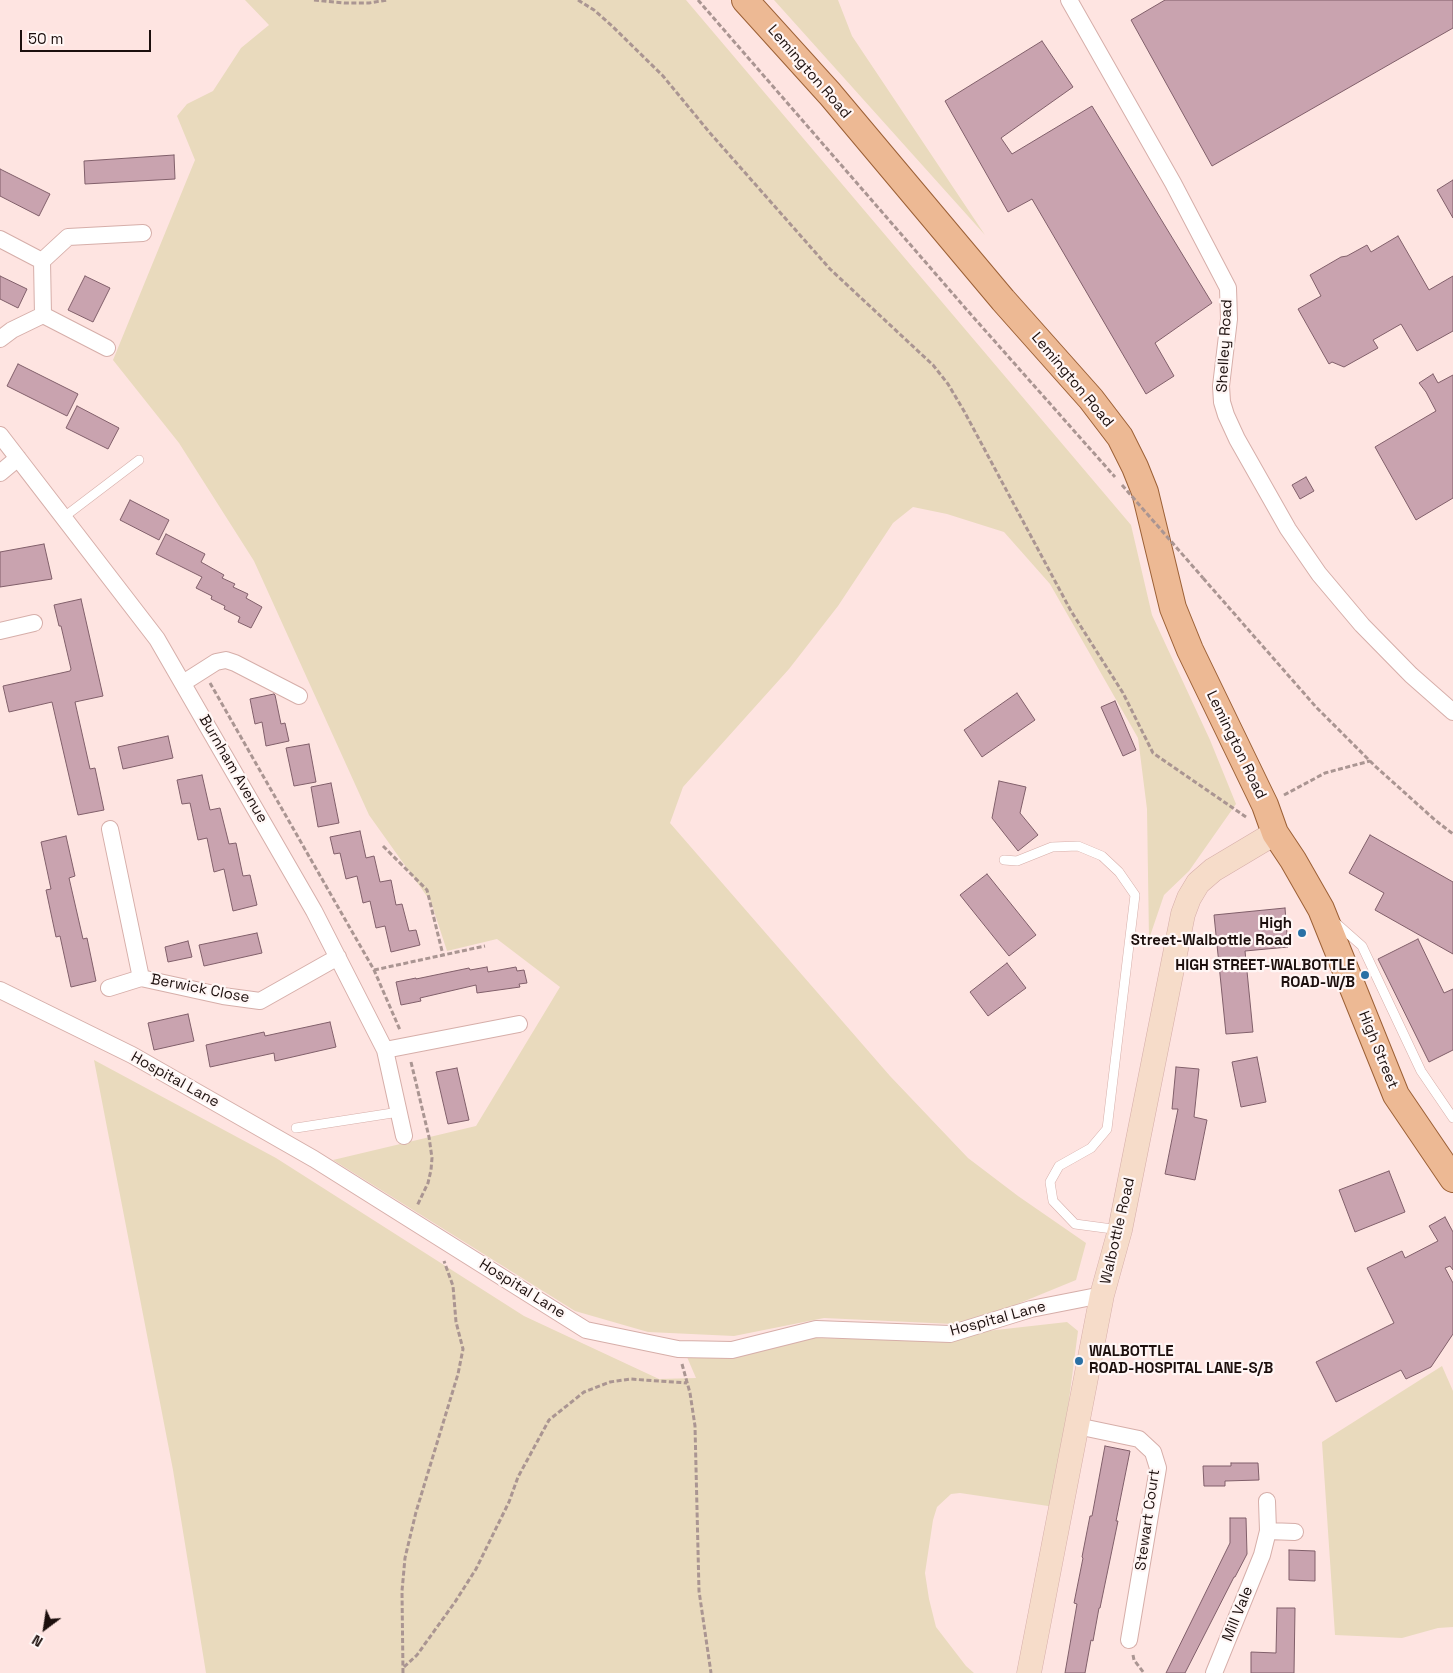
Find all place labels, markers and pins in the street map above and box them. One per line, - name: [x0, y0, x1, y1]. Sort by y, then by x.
- place label: High Street-Walbottle Road: [1131, 915, 1292, 950]
- marker: High Street-Walbottle Road: [1296, 927, 1308, 939]
- place label: HIGH STREET-WALBOTTLE ROAD-W/B: [1175, 957, 1355, 992]
- marker: HIGH STREET-WALBOTTLE ROAD-W/B: [1359, 969, 1371, 981]
- place label: WALBOTTLE ROAD-HOSPITAL LANE-S/B: [1089, 1343, 1273, 1378]
- marker: WALBOTTLE ROAD-HOSPITAL LANE-S/B: [1073, 1355, 1085, 1367]

